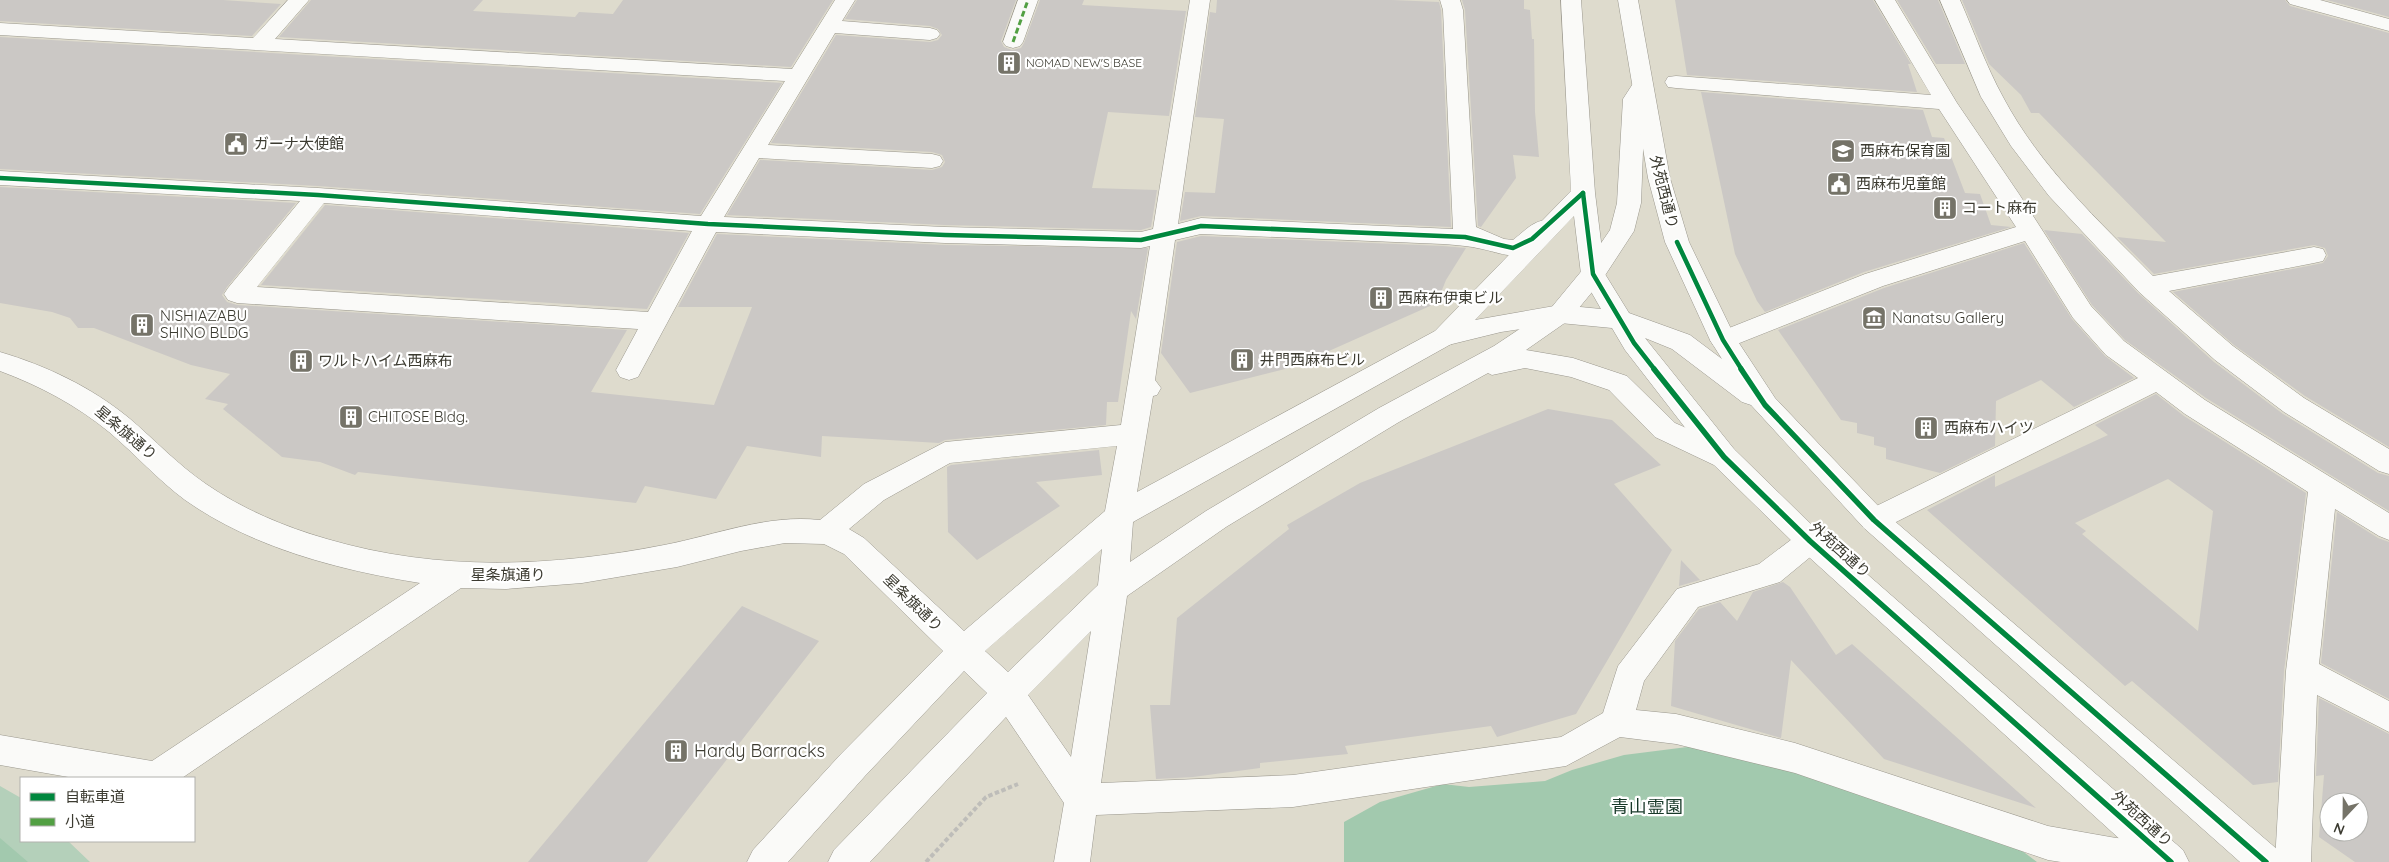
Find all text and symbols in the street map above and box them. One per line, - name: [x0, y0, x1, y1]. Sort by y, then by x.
- building icon: NOMAD NEW'S BASE: [996, 50, 1022, 76]
- place label: NOMAD NEW'S BASE: [1026, 55, 1142, 70]
- public building icon: ガーナ大使館: [223, 131, 249, 157]
- place label: ガーナ大使館: [254, 134, 344, 153]
- school or university icon: 西麻布保育園: [1830, 138, 1856, 164]
- place label: 西麻布保育園: [1860, 141, 1950, 160]
- street label: 外苑西通り: [1646, 153, 1683, 231]
- public building icon: 西麻布児童館: [1826, 171, 1852, 197]
- place label: 西麻布児童館: [1856, 174, 1946, 193]
- building icon: コート麻布: [1932, 195, 1958, 221]
- place label: コート麻布: [1962, 198, 2037, 217]
- building icon: 西麻布伊東ビル: [1368, 285, 1394, 311]
- place label: 西麻布伊東ビル: [1398, 288, 1503, 307]
- museum icon: Nanatsu Gallery: [1861, 305, 1887, 331]
- place label: NISHIAZABU SHINO BLDG: [160, 306, 248, 342]
- place label: Nanatsu Gallery: [1892, 308, 2004, 327]
- building icon: NISHIAZABU SHINO BLDG: [129, 312, 155, 338]
- building icon: 井門西麻布ビル: [1229, 347, 1255, 373]
- building icon: ワルトハイム西麻布: [288, 348, 314, 374]
- place label: 井門西麻布ビル: [1260, 350, 1365, 369]
- place label: ワルトハイム西麻布: [318, 351, 452, 370]
- street label: 星条旗通り: [91, 401, 161, 464]
- building icon: CHITOSE Bldg.: [338, 404, 364, 430]
- place label: CHITOSE Bldg.: [368, 407, 468, 426]
- building icon: 西麻布ハイツ: [1913, 415, 1939, 441]
- place label: 西麻布ハイツ: [1944, 418, 2034, 437]
- street label: 外苑西通り: [1806, 517, 1875, 582]
- street label: 星条旗通り: [470, 565, 546, 584]
- street label: 星条旗通り: [880, 570, 947, 636]
- building icon: Hardy Barracks: [663, 738, 689, 764]
- place label: Hardy Barracks: [694, 739, 825, 762]
- legend: [20, 777, 195, 842]
- street label: 外苑西通り: [2108, 786, 2177, 851]
- text: 自転車道: [65, 787, 125, 806]
- north arrow: [2319, 792, 2369, 842]
- park label: 青山霊園: [1611, 795, 1683, 818]
- text: 小道: [65, 812, 95, 831]
- text: N: [2331, 819, 2347, 839]

